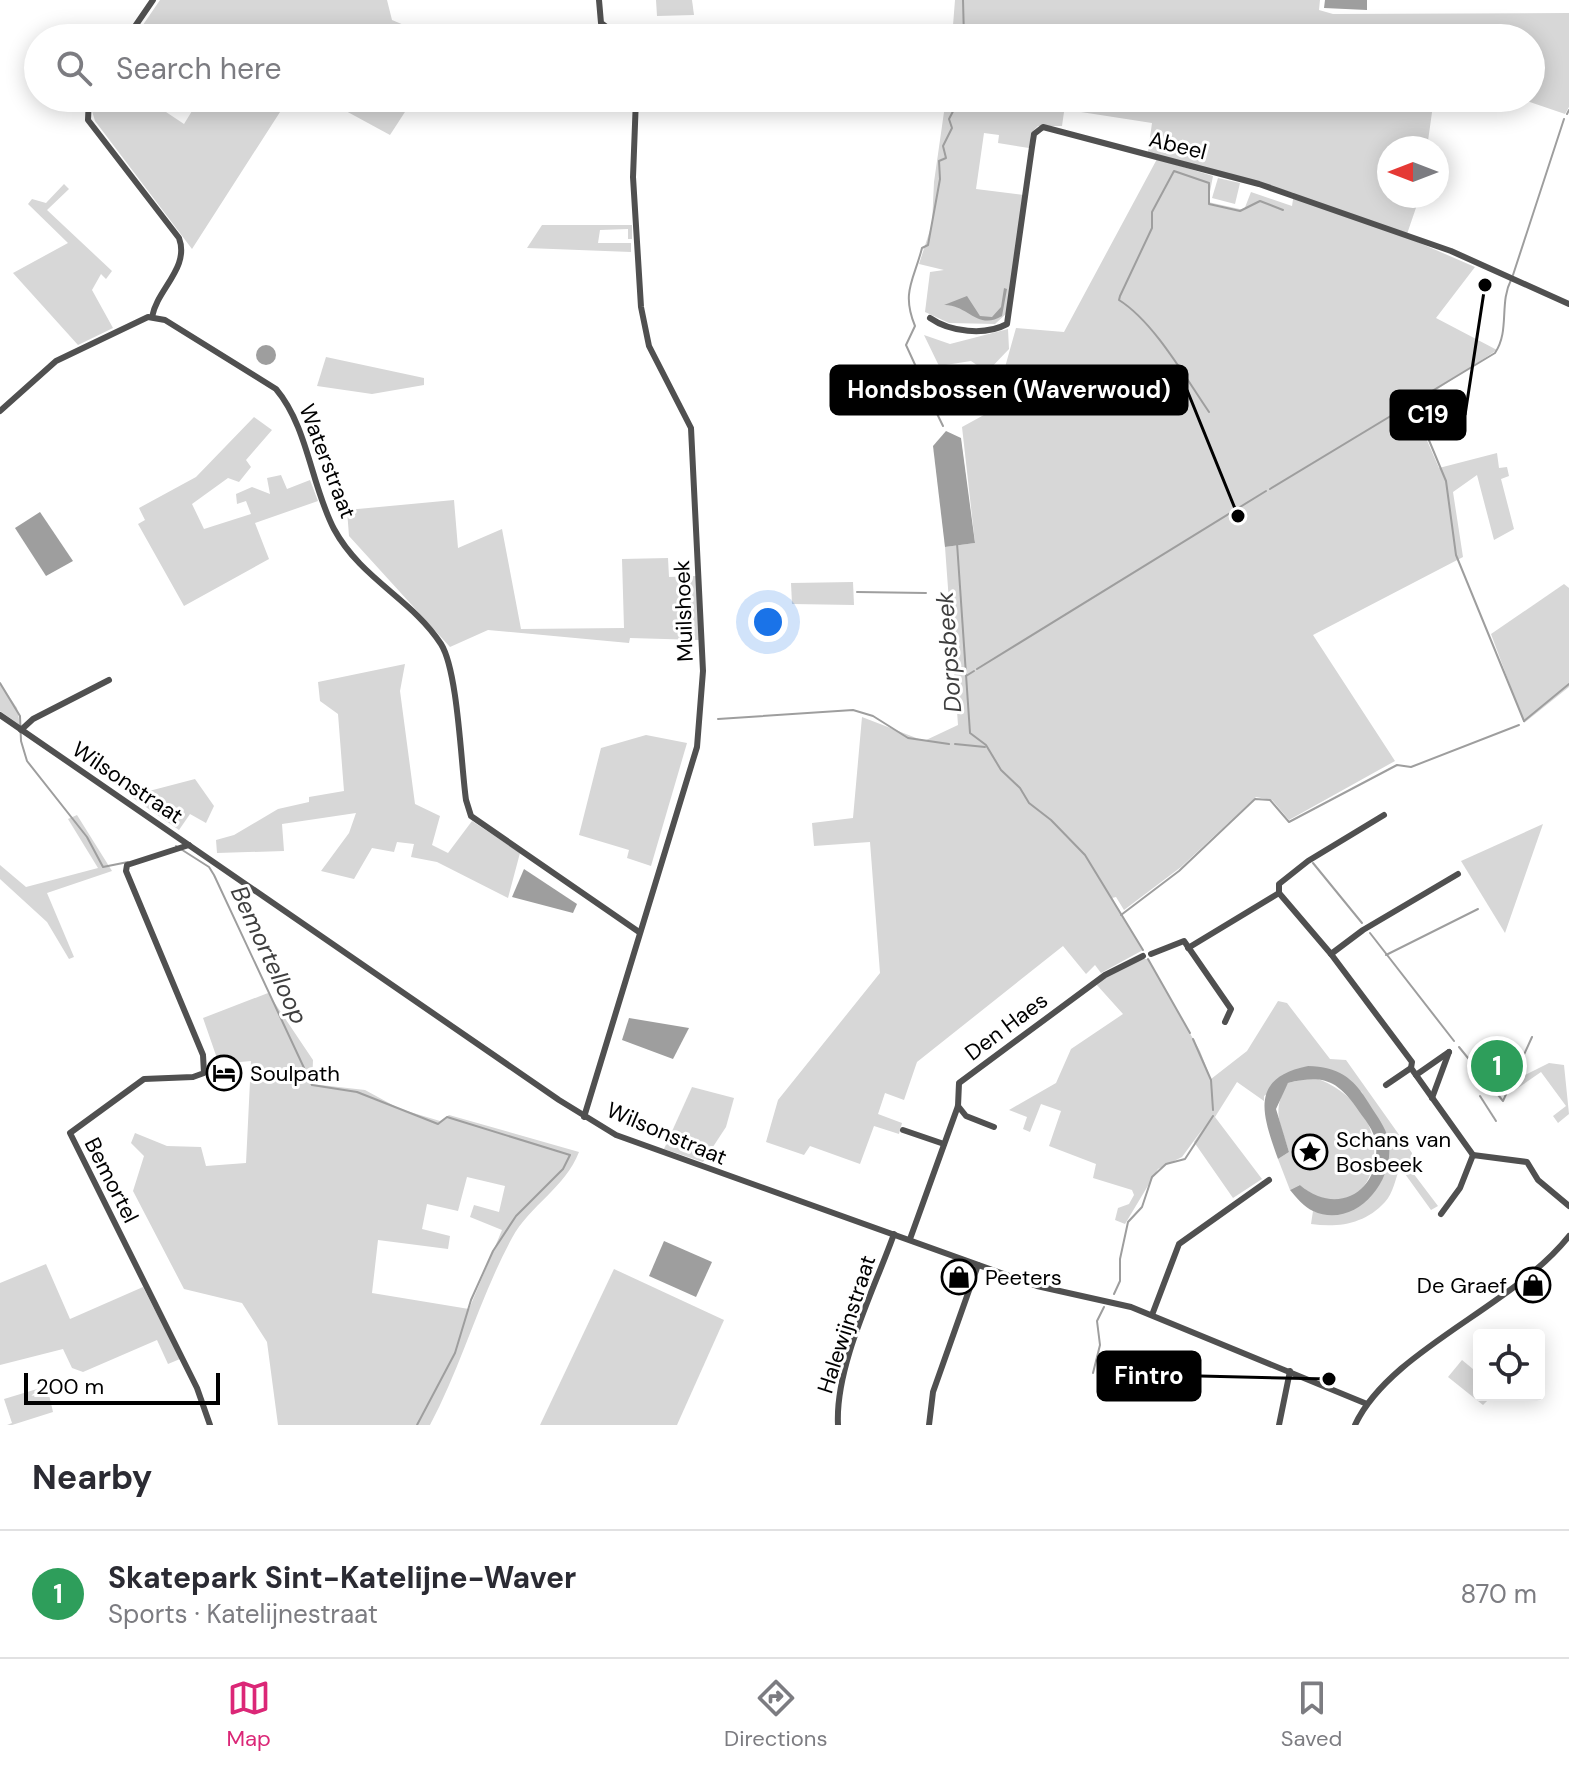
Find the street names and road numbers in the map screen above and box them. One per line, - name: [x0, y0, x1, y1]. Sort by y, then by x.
- street label: Abeel: [1146, 124, 1210, 167]
- street label: Waterstraat: [292, 400, 363, 523]
- street label: Muilshoek: [667, 560, 700, 662]
- street label: Wilsonstraat: [67, 735, 189, 830]
- street label: Den Haes: [959, 986, 1054, 1067]
- street label: Wilsonstraat: [602, 1095, 731, 1172]
- street label: Bemortel: [78, 1133, 145, 1228]
- street label: Halewijnstraat: [811, 1251, 882, 1397]

